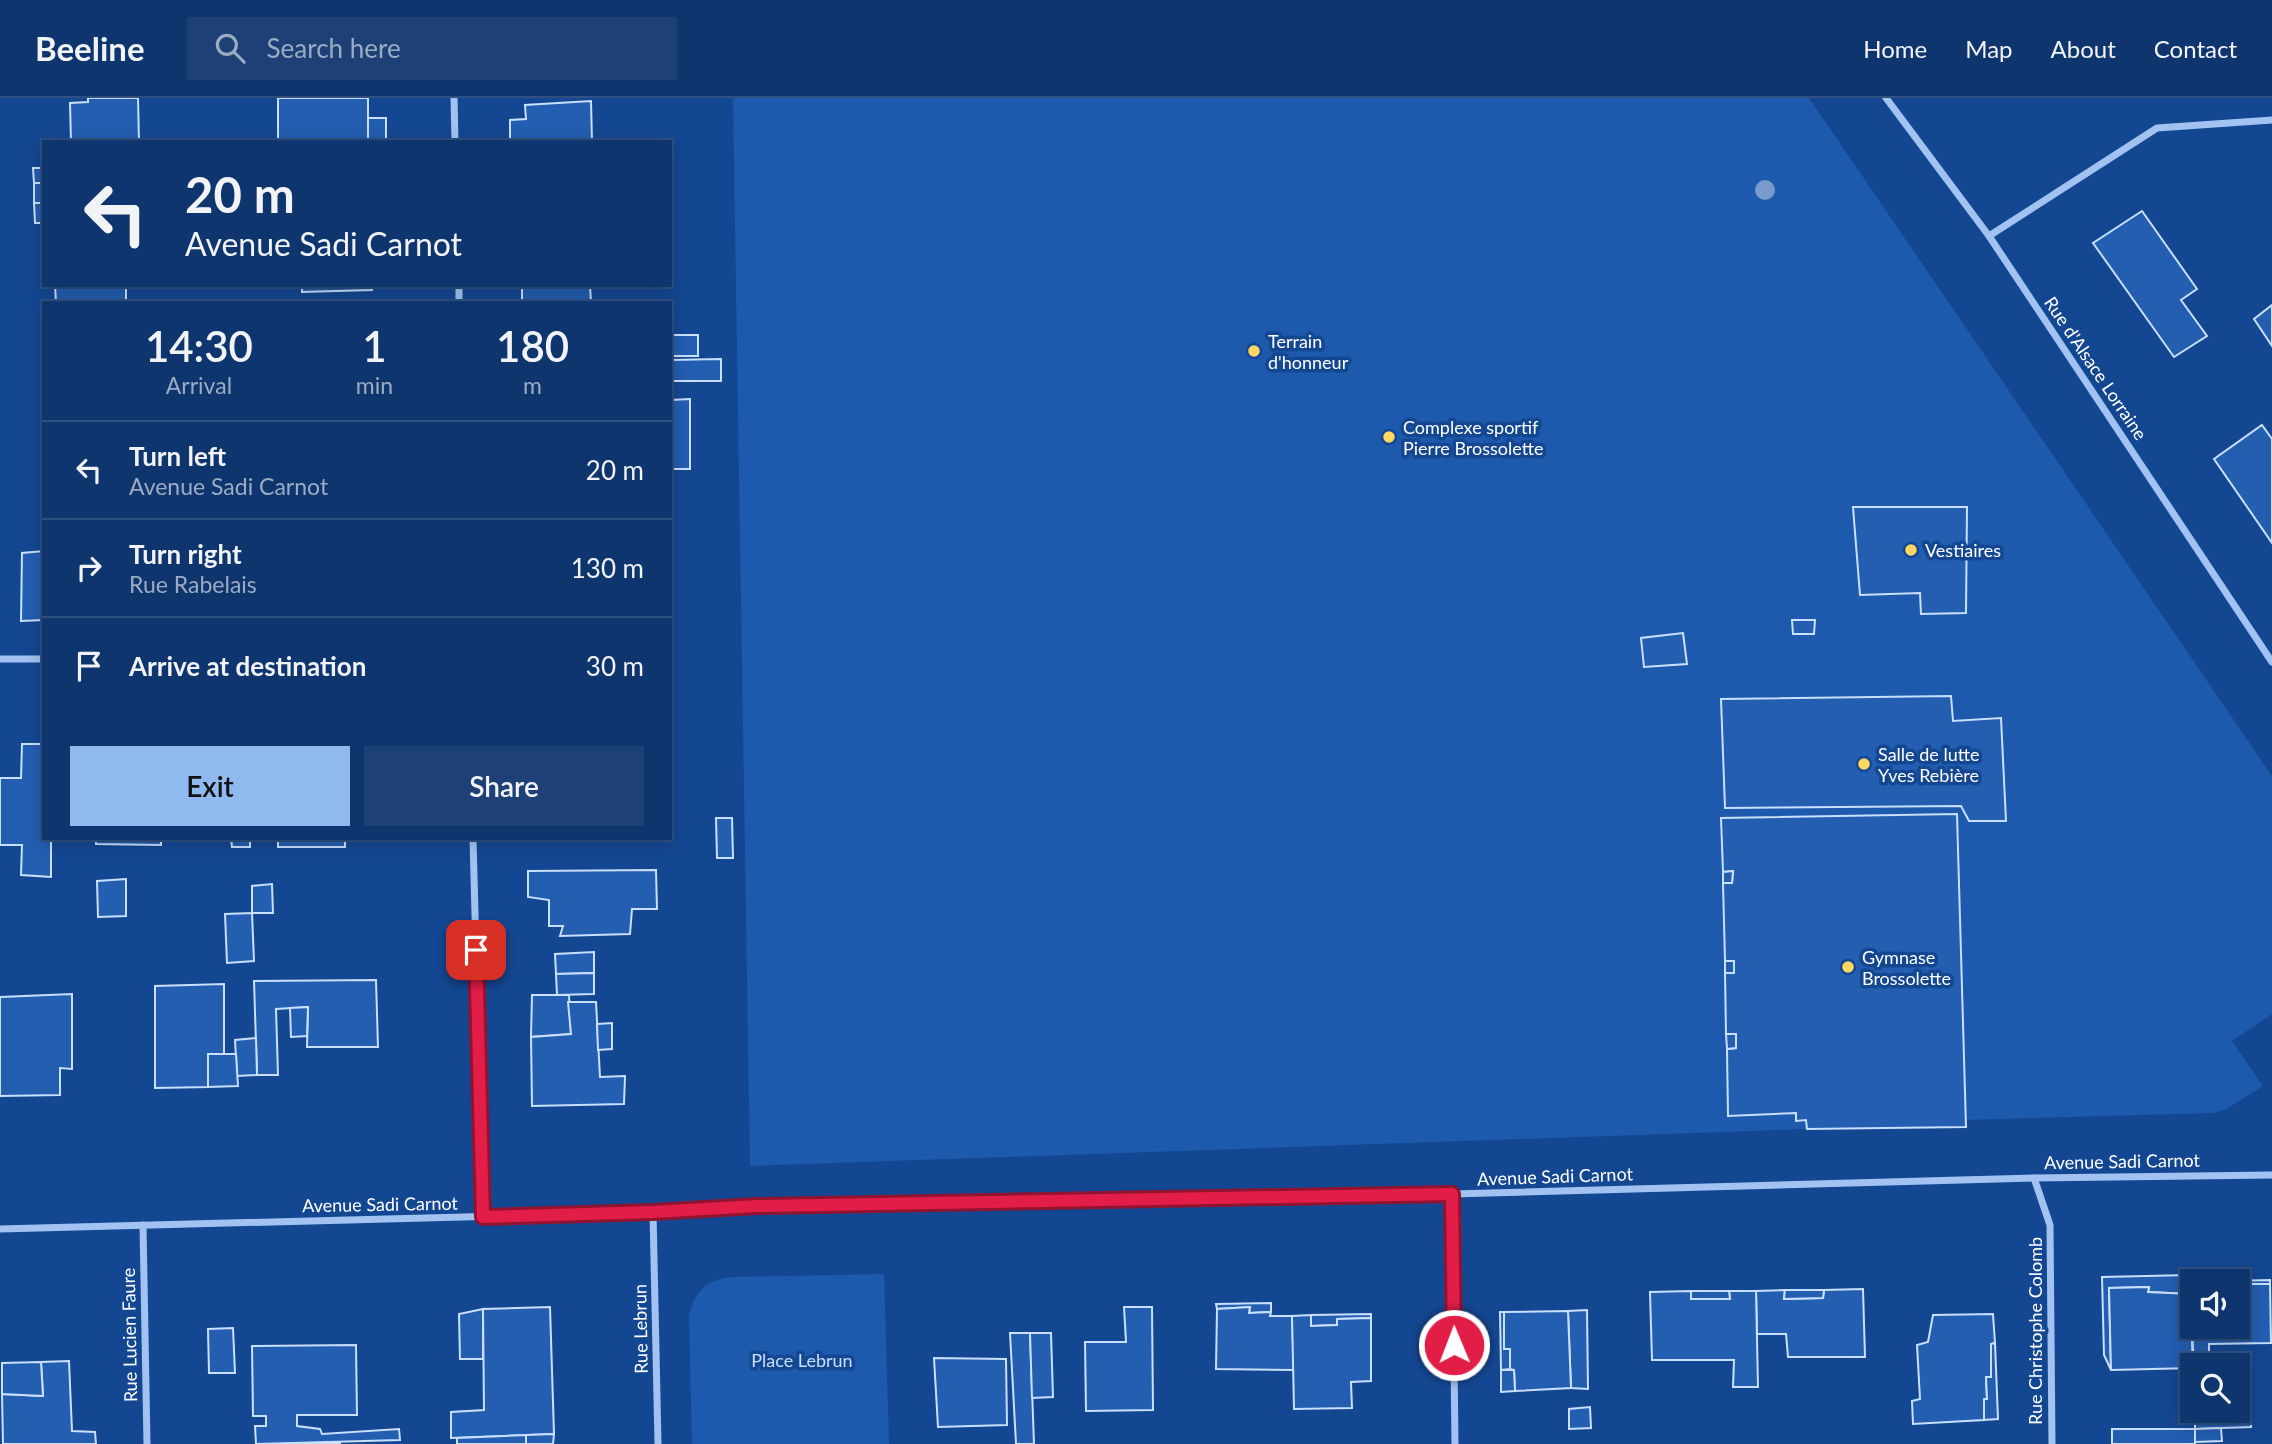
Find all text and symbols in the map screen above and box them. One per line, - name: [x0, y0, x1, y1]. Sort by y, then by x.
- search box: [187, 17, 677, 80]
- text: Beeline: [35, 28, 145, 68]
- icon: search: [211, 29, 249, 67]
- text: Search here: [267, 32, 401, 64]
- text: Home: [1863, 34, 1927, 63]
- text: Map: [1965, 34, 2013, 63]
- text: About: [2051, 34, 2116, 63]
- text: Contact: [2154, 34, 2237, 63]
- text: 20 m: [185, 165, 295, 223]
- icon: left: [70, 168, 161, 259]
- text: Avenue Sadi Carnot: [185, 224, 462, 263]
- street label: Rue d'Alsace Lorraine: [2040, 292, 2152, 444]
- text: 14:30: [145, 321, 253, 371]
- text: 1: [362, 321, 387, 371]
- text: 180: [496, 321, 569, 371]
- place label: Terrain d'honneur: [1268, 330, 1349, 373]
- marker: Terrain d'honneur: [1246, 343, 1262, 359]
- text: Arrival: [166, 371, 232, 399]
- text: min: [356, 371, 393, 399]
- text: m: [523, 371, 542, 399]
- place label: Complexe sportif Pierre Brossolette: [1403, 416, 1544, 459]
- marker: Complexe sportif Pierre Brossolette: [1381, 429, 1397, 445]
- text: Turn left: [129, 440, 226, 472]
- icon: left: [70, 451, 108, 489]
- text: 20 m: [586, 454, 644, 486]
- text: Avenue Sadi Carnot: [129, 472, 328, 500]
- text: Turn right: [129, 538, 242, 570]
- place label: Vestiaires: [1925, 539, 2001, 561]
- marker: Vestiaires: [1903, 542, 1919, 558]
- icon: right: [70, 549, 108, 587]
- text: 130 m: [571, 552, 644, 584]
- text: Rue Rabelais: [129, 570, 257, 598]
- icon: arrive: [70, 647, 108, 685]
- text: Arrive at destination: [129, 650, 366, 682]
- text: 30 m: [586, 650, 644, 682]
- place label: Salle de lutte Yves Rebière: [1878, 743, 1979, 786]
- button: Exit: [70, 746, 350, 826]
- button: Share: [364, 746, 644, 826]
- marker: Salle de lutte Yves Rebière: [1856, 756, 1872, 772]
- pin: [446, 920, 506, 980]
- icon: arrive: [457, 931, 495, 969]
- place label: Gymnase Brossolette: [1862, 946, 1951, 989]
- marker: Gymnase Brossolette: [1840, 959, 1856, 975]
- street label: Avenue Sadi Carnot: [2044, 1149, 2201, 1173]
- street label: Avenue Sadi Carnot: [1477, 1162, 1634, 1190]
- street label: Avenue Sadi Carnot: [302, 1192, 459, 1216]
- street label: Rue Christophe Colomb: [2024, 1237, 2046, 1425]
- street label: Rue Lucien Faure: [117, 1268, 141, 1402]
- map controls: [2180, 1269, 2250, 1423]
- button: sound: [2180, 1269, 2250, 1339]
- street label: Rue Lebrun: [628, 1284, 652, 1374]
- position arrow: [1417, 1308, 1491, 1382]
- park label: Place Lebrun: [751, 1349, 853, 1371]
- button: search: [2180, 1353, 2250, 1423]

